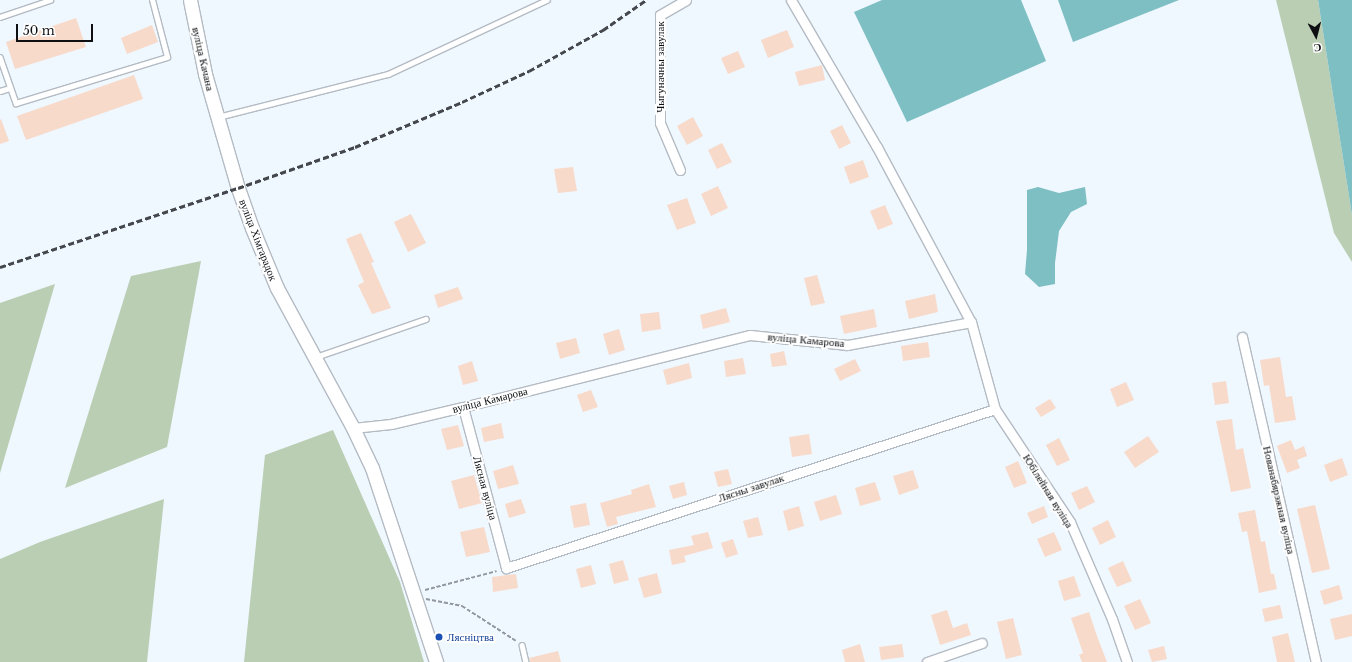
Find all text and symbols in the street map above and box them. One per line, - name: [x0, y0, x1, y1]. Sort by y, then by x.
- scale bar: [18, 16, 95, 42]
- north arrow: [1296, 16, 1336, 56]
- street label: Чыгуначны завулак: [653, 21, 667, 113]
- text: 50 m: [23, 23, 55, 38]
- street label: вуліца Качана: [189, 26, 217, 92]
- text: С: [1313, 40, 1322, 55]
- street label: вуліца Хімгарадок: [236, 197, 280, 283]
- street label: вуліца Камарова: [767, 330, 845, 350]
- street label: вуліца Камарова: [451, 384, 529, 416]
- street label: Нованабярэжная вуліца: [1260, 445, 1298, 555]
- street label: Юбілейная вуліца: [1020, 452, 1076, 530]
- street label: Лясная вуліца: [470, 455, 500, 521]
- street label: Лясны завулак: [716, 471, 786, 505]
- place label: Лясніцтва: [447, 630, 494, 644]
- marker: Лясніцтва: [434, 632, 444, 642]

